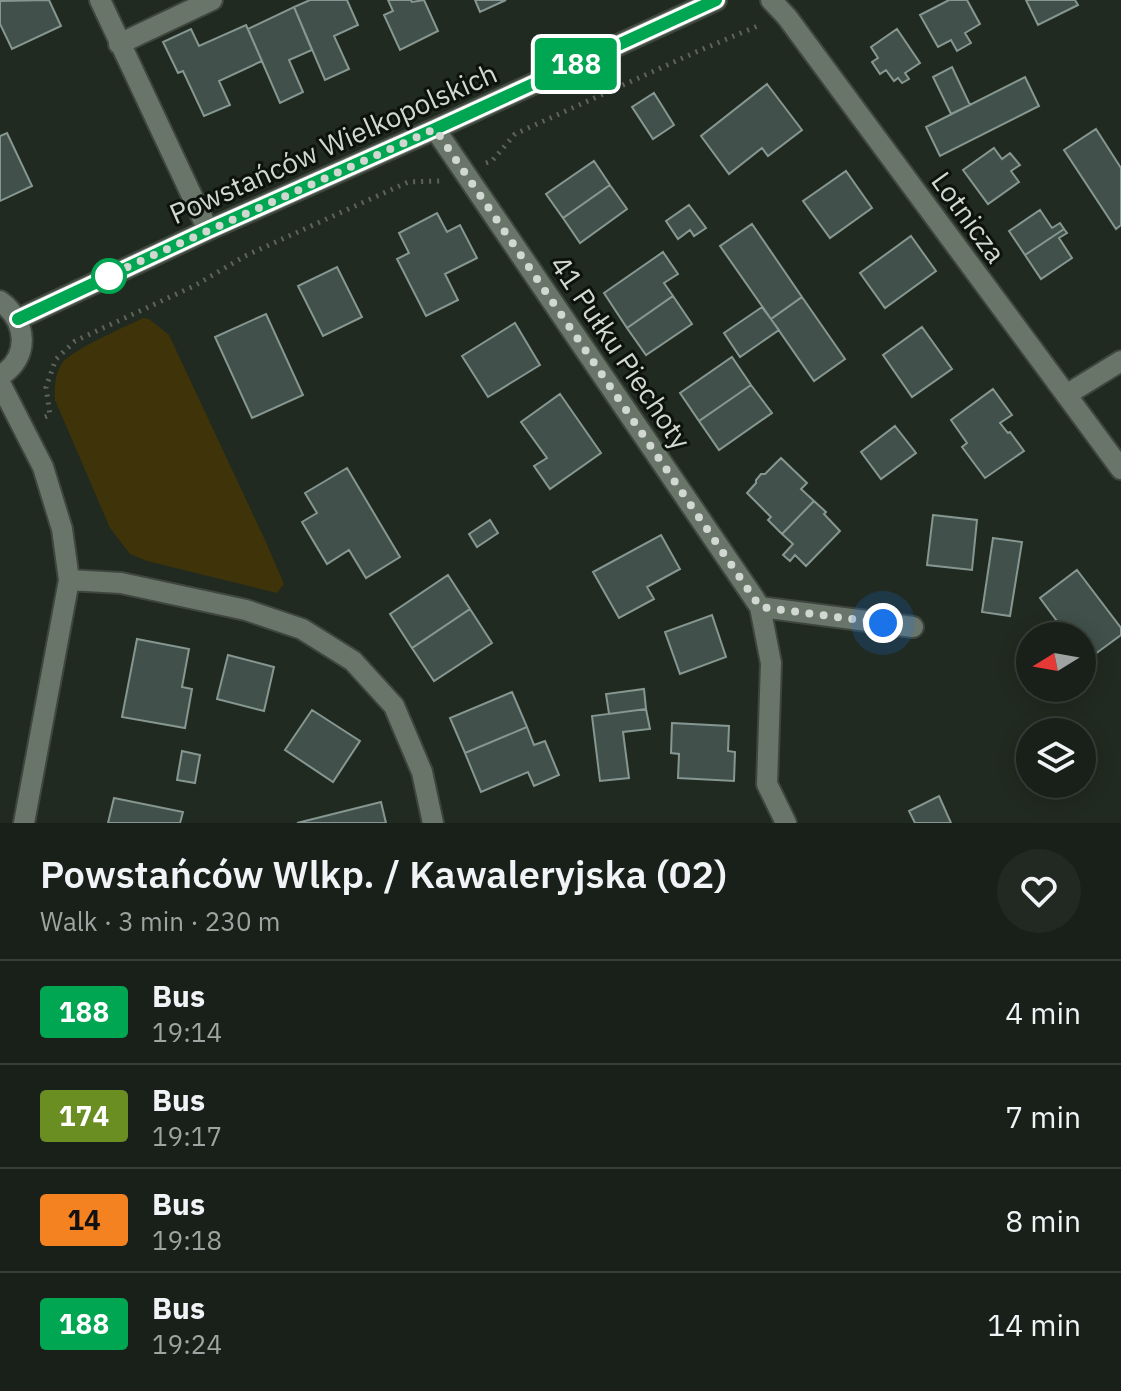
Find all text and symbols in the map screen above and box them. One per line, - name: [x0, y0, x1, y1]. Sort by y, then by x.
- line badge: 188: [530, 38, 622, 90]
- text: 188: [551, 45, 601, 82]
- street label: Powstańców Wielkopolskich: [163, 54, 503, 232]
- street label: Lotnicza: [923, 164, 1015, 270]
- street label: 41 Pułku Piechoty: [542, 248, 700, 456]
- unlabelled marker: [92, 259, 126, 293]
- your location: [863, 603, 903, 643]
- north arrow: [1016, 622, 1096, 702]
- map controls: [1016, 622, 1096, 798]
- button: layers: [1016, 718, 1096, 798]
- text: Powstańców Wlkp. / Kawaleryjska (02): [40, 849, 727, 898]
- button: heart: [997, 849, 1081, 933]
- text: Walk · 3 min · 230 m: [40, 904, 280, 938]
- text: Bus: [152, 976, 205, 1015]
- text: 188: [59, 993, 109, 1030]
- text: 4 min: [1005, 993, 1081, 1032]
- text: 19:14: [152, 1015, 222, 1049]
- text: Bus: [152, 1080, 205, 1119]
- text: 174: [59, 1097, 109, 1134]
- text: 7 min: [1005, 1097, 1081, 1136]
- text: 19:17: [152, 1119, 222, 1153]
- text: Bus: [152, 1184, 205, 1223]
- text: 14: [67, 1201, 101, 1238]
- text: 8 min: [1005, 1201, 1081, 1240]
- text: 19:18: [152, 1223, 222, 1257]
- text: Bus: [152, 1288, 205, 1327]
- text: 188: [59, 1305, 109, 1342]
- text: 14 min: [987, 1305, 1081, 1344]
- text: 19:24: [152, 1327, 222, 1361]

